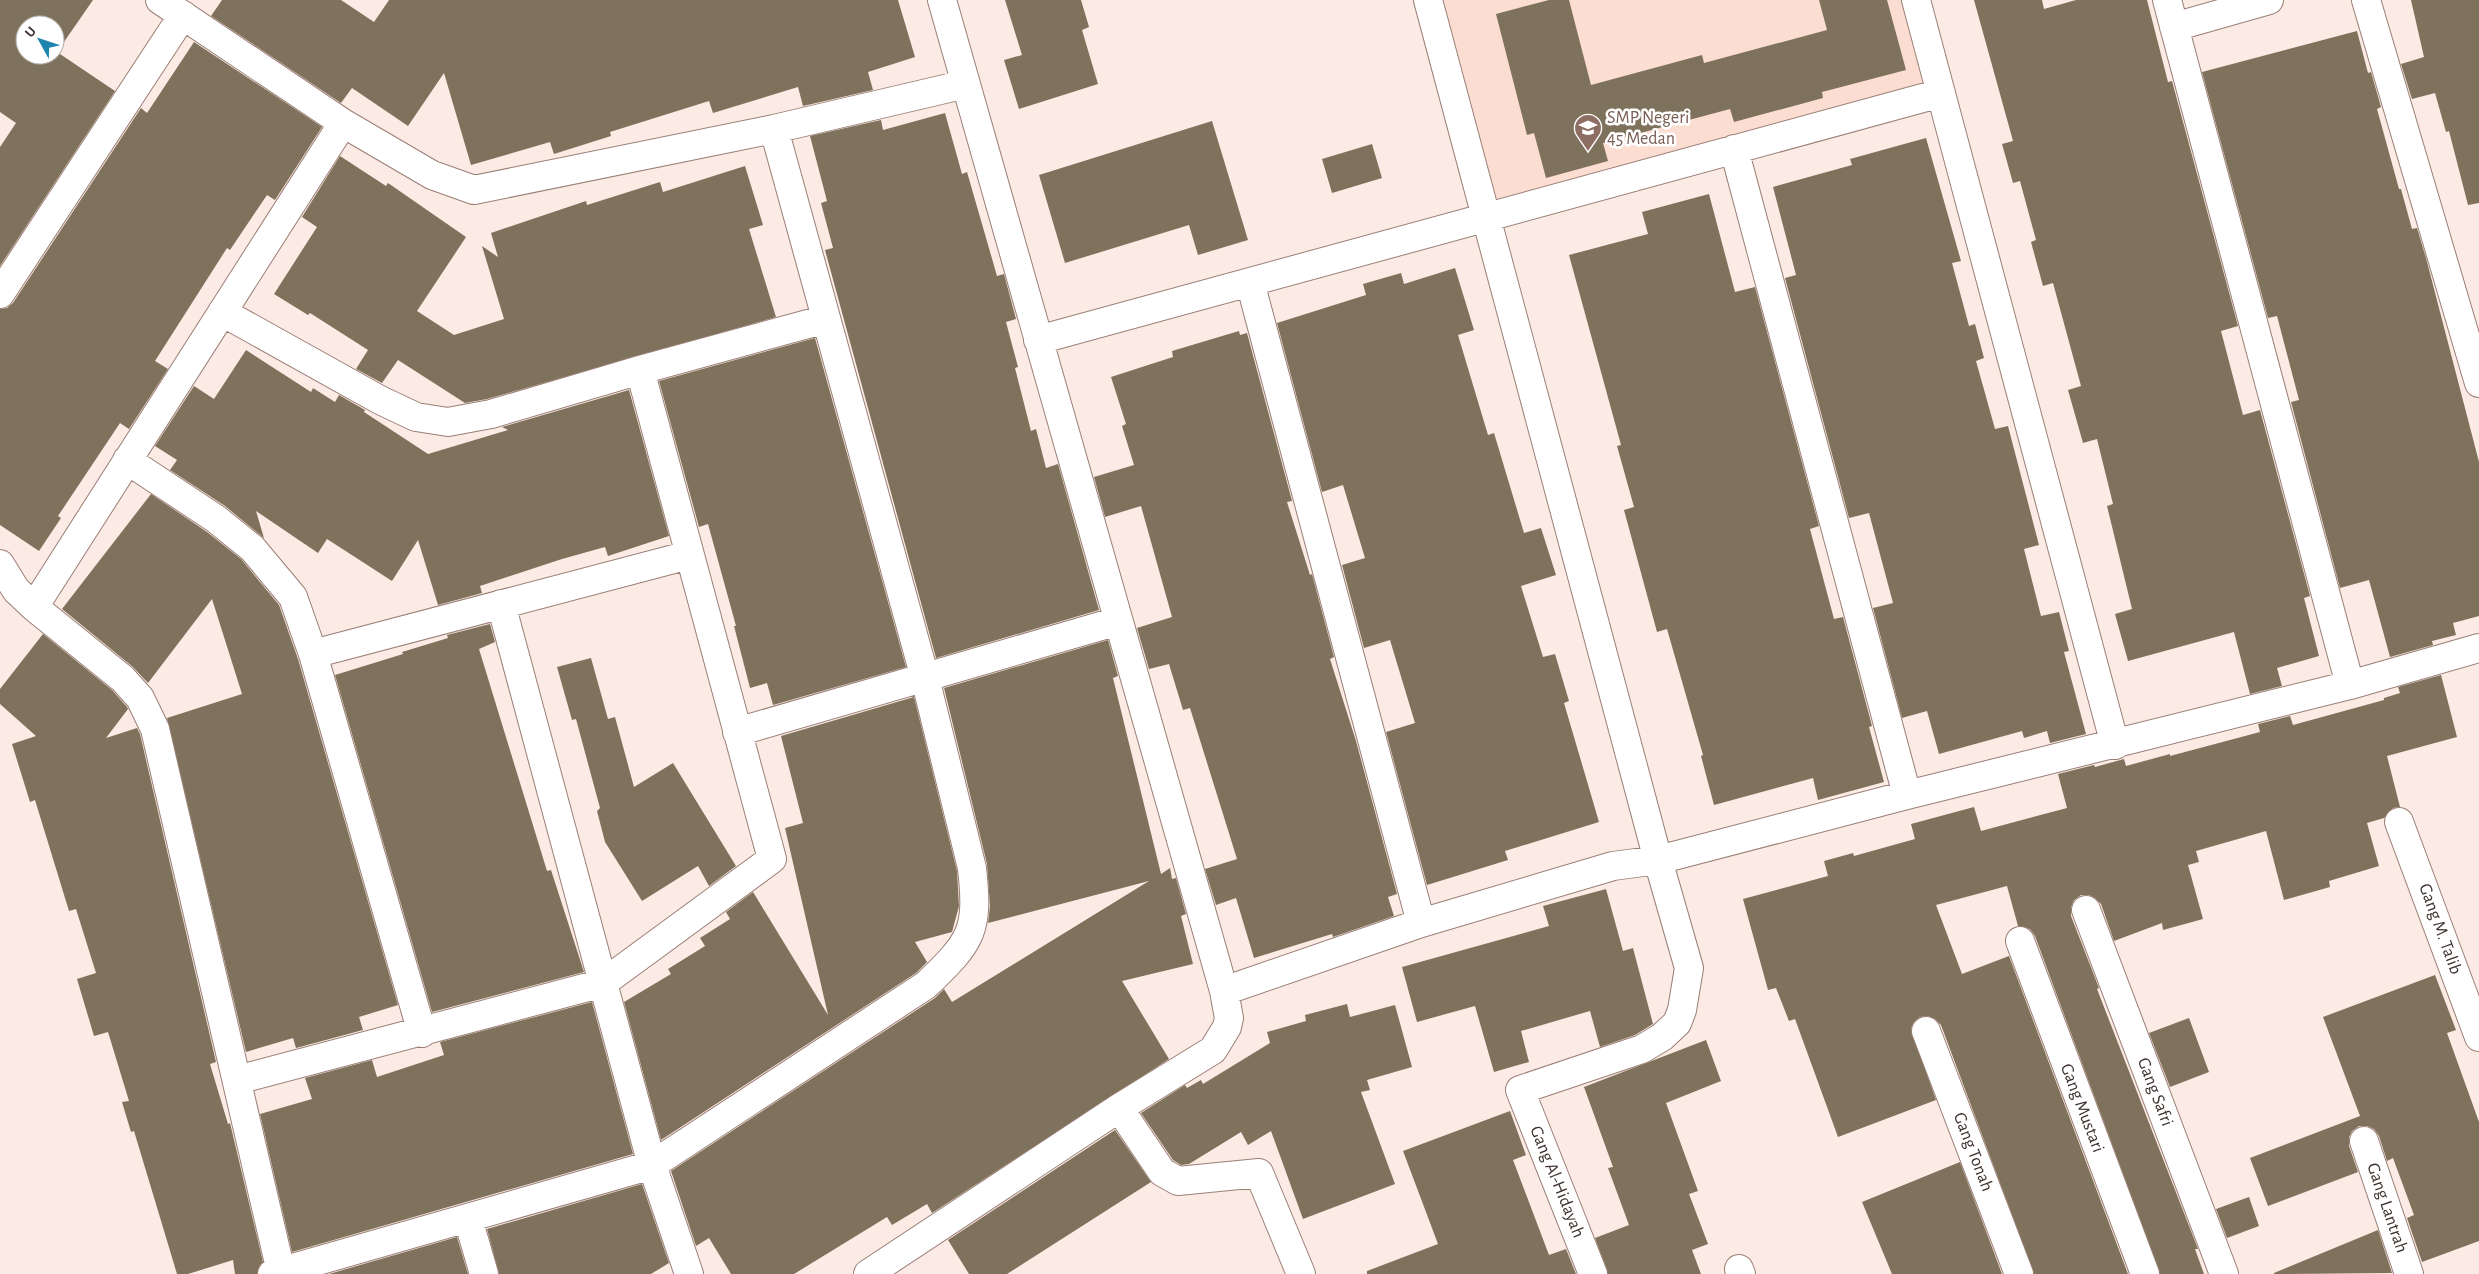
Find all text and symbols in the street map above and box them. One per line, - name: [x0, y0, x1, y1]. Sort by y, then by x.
- north arrow: [15, 15, 65, 65]
- text: U: [23, 24, 39, 40]
- place label: SMP Negeri 45 Medan: [1607, 109, 1689, 148]
- school or university icon: SMP Negeri 45 Medan: [1573, 113, 1603, 152]
- street label: Gang M. Talib: [2415, 881, 2465, 977]
- street label: Gang Safri: [2134, 1055, 2176, 1129]
- street label: Gang Mustari: [2057, 1061, 2107, 1155]
- street label: Gang Tonah: [1950, 1110, 1996, 1194]
- street label: Gang Al-Hidayah: [1526, 1124, 1588, 1240]
- street label: Gang Lantrah: [2363, 1161, 2411, 1255]

